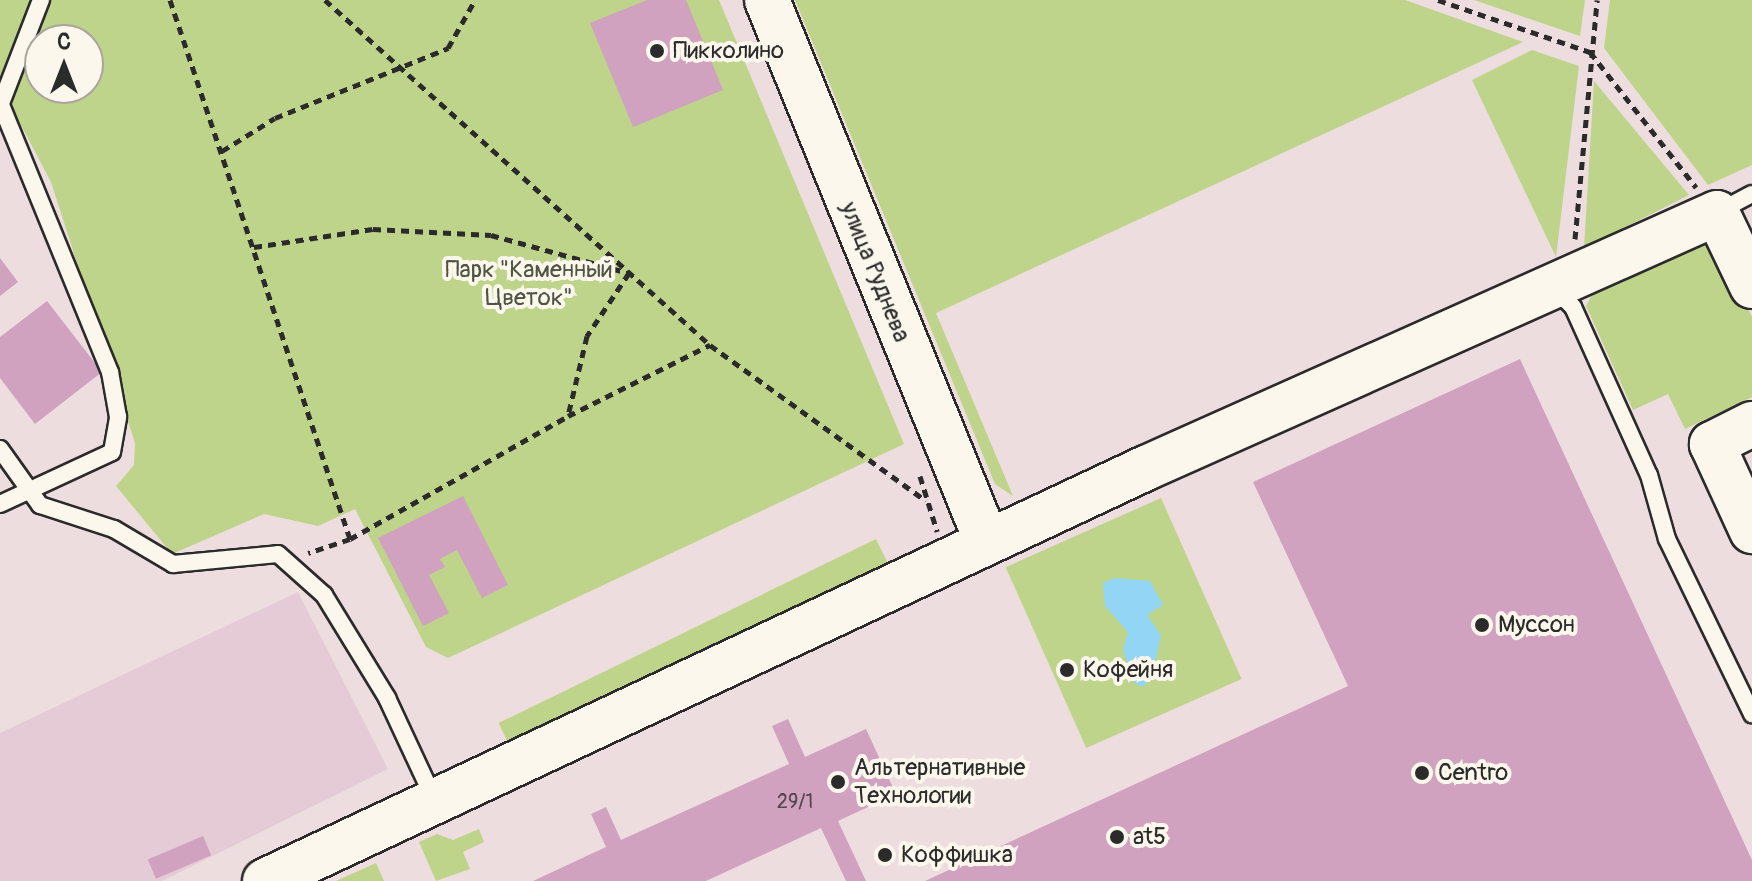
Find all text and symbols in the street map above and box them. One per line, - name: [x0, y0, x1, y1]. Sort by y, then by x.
- north arrow: [24, 24, 104, 104]
- text: С: [57, 28, 71, 56]
- place label: Пикколино: [673, 37, 784, 65]
- marker: Пикколино: [648, 42, 666, 60]
- street label: улица Руднева: [834, 198, 916, 346]
- park label: Парк "Каменный Цветок": [445, 256, 613, 312]
- place label: Муссон: [1498, 611, 1575, 639]
- marker: Муссон: [1473, 616, 1491, 634]
- place label: Кофейня: [1083, 656, 1173, 684]
- marker: Кофейня: [1058, 661, 1076, 679]
- place label: Альтернативные Технологии: [854, 754, 1025, 810]
- place label: Centro: [1438, 759, 1508, 787]
- marker: Centro: [1413, 764, 1431, 782]
- marker: Альтернативные Технологии: [829, 773, 847, 791]
- house number: 29/1: [777, 789, 813, 813]
- place label: at5: [1133, 823, 1166, 851]
- marker: at5: [1108, 828, 1126, 846]
- place label: Коффишка: [901, 841, 1013, 869]
- marker: Коффишка: [876, 846, 894, 864]

